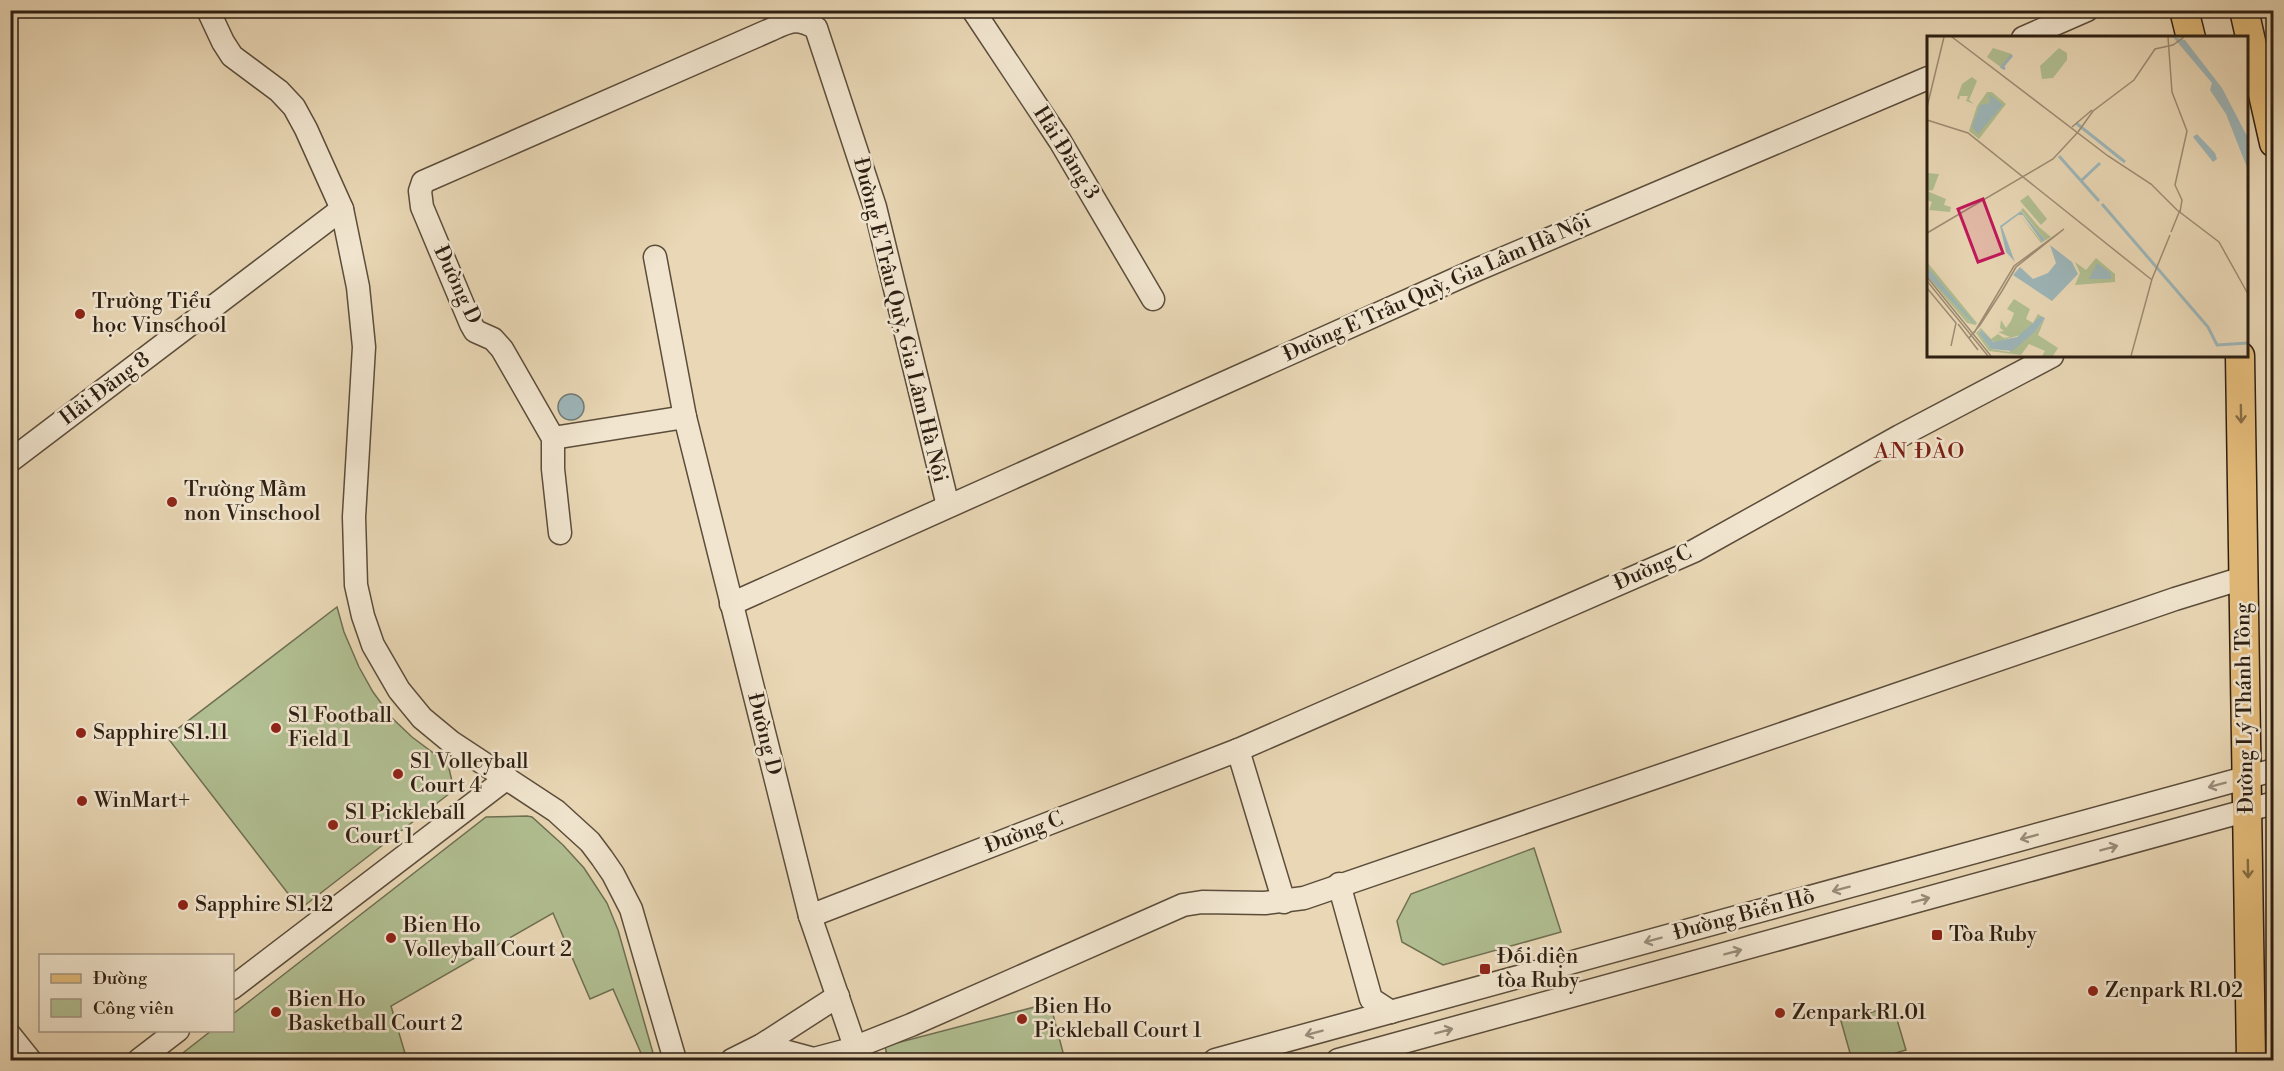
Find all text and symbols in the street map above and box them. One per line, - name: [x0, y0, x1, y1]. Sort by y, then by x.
- inset map: [1927, 36, 2248, 357]
- street label: Hải Đăng 3: [1027, 102, 1105, 204]
- street label: Đường E Trâu Quỳ, Gia Lâm Hà Nội: [847, 155, 953, 485]
- street label: Đường E Trâu Quỳ, Gia Lâm Hà Nội: [1279, 208, 1595, 368]
- street label: Đường D: [427, 241, 487, 329]
- place label: Trường Tiểu học Vinschool: [92, 289, 226, 339]
- marker: Trường Tiểu học Vinschool: [73, 307, 87, 321]
- street label: Hải Đăng 8: [55, 347, 155, 431]
- one-way arrow: [2235, 403, 2246, 423]
- district label: AN ĐÀO: [1873, 437, 1966, 465]
- place label: Trường Mầm non Vinschool: [184, 477, 320, 527]
- marker: Trường Mầm non Vinschool: [165, 495, 179, 509]
- street label: Đường C: [1610, 539, 1696, 597]
- street label: Đường Lý Thánh Tông: [2230, 602, 2260, 814]
- street label: Đường D: [741, 690, 787, 778]
- place label: S1 Football Field 1: [288, 703, 392, 753]
- place label: Sapphire S1.11: [93, 720, 229, 746]
- marker: S1 Football Field 1: [269, 721, 283, 735]
- marker: Sapphire S1.11: [74, 726, 88, 740]
- place label: S1 Volleyball Court 4: [410, 749, 529, 799]
- marker: S1 Volleyball Court 4: [391, 767, 405, 781]
- one-way arrow: [2208, 780, 2227, 791]
- place label: WinMart+: [93, 788, 190, 814]
- marker: WinMart+: [75, 794, 89, 808]
- place label: S1 Pickleball Court 1: [345, 800, 465, 850]
- street label: Đường C: [981, 806, 1067, 860]
- marker: S1 Pickleball Court 1: [326, 818, 340, 832]
- one-way arrow: [2020, 832, 2039, 843]
- one-way arrow: [2099, 842, 2118, 854]
- one-way arrow: [2242, 859, 2254, 879]
- one-way arrow: [1832, 883, 1851, 895]
- street label: Đường Biển Hồ: [1670, 884, 1818, 946]
- place label: Sapphire S1.12: [195, 892, 333, 918]
- one-way arrow: [1911, 894, 1930, 905]
- marker: Sapphire S1.12: [176, 898, 190, 912]
- place label: Bien Ho Volleyball Court 2: [402, 913, 572, 963]
- place label: Tòa Ruby: [1949, 922, 2038, 948]
- marker: Tòa Ruby: [1930, 928, 1944, 942]
- marker: Bien Ho Volleyball Court 2: [384, 931, 398, 945]
- one-way arrow: [1644, 935, 1663, 946]
- place label: Đối diện tòa Ruby: [1497, 944, 1580, 994]
- one-way arrow: [1723, 945, 1742, 957]
- legend: [39, 954, 234, 1032]
- marker: Đối diện tòa Ruby: [1478, 962, 1492, 976]
- text: Đường: [93, 967, 148, 990]
- place label: Zenpark R1.02: [2105, 978, 2243, 1004]
- marker: Zenpark R1.02: [2086, 984, 2100, 998]
- place label: Bien Ho Basketball Court 2: [287, 987, 463, 1037]
- place label: Bien Ho Pickleball Court 1: [1033, 994, 1202, 1044]
- text: Công viên: [93, 997, 174, 1020]
- place label: Zenpark R1.01: [1792, 1000, 1927, 1026]
- marker: Bien Ho Basketball Court 2: [269, 1005, 283, 1019]
- marker: Zenpark R1.01: [1773, 1006, 1787, 1020]
- marker: Bien Ho Pickleball Court 1: [1015, 1012, 1029, 1026]
- one-way arrow: [1434, 1025, 1453, 1037]
- one-way arrow: [1305, 1028, 1324, 1040]

